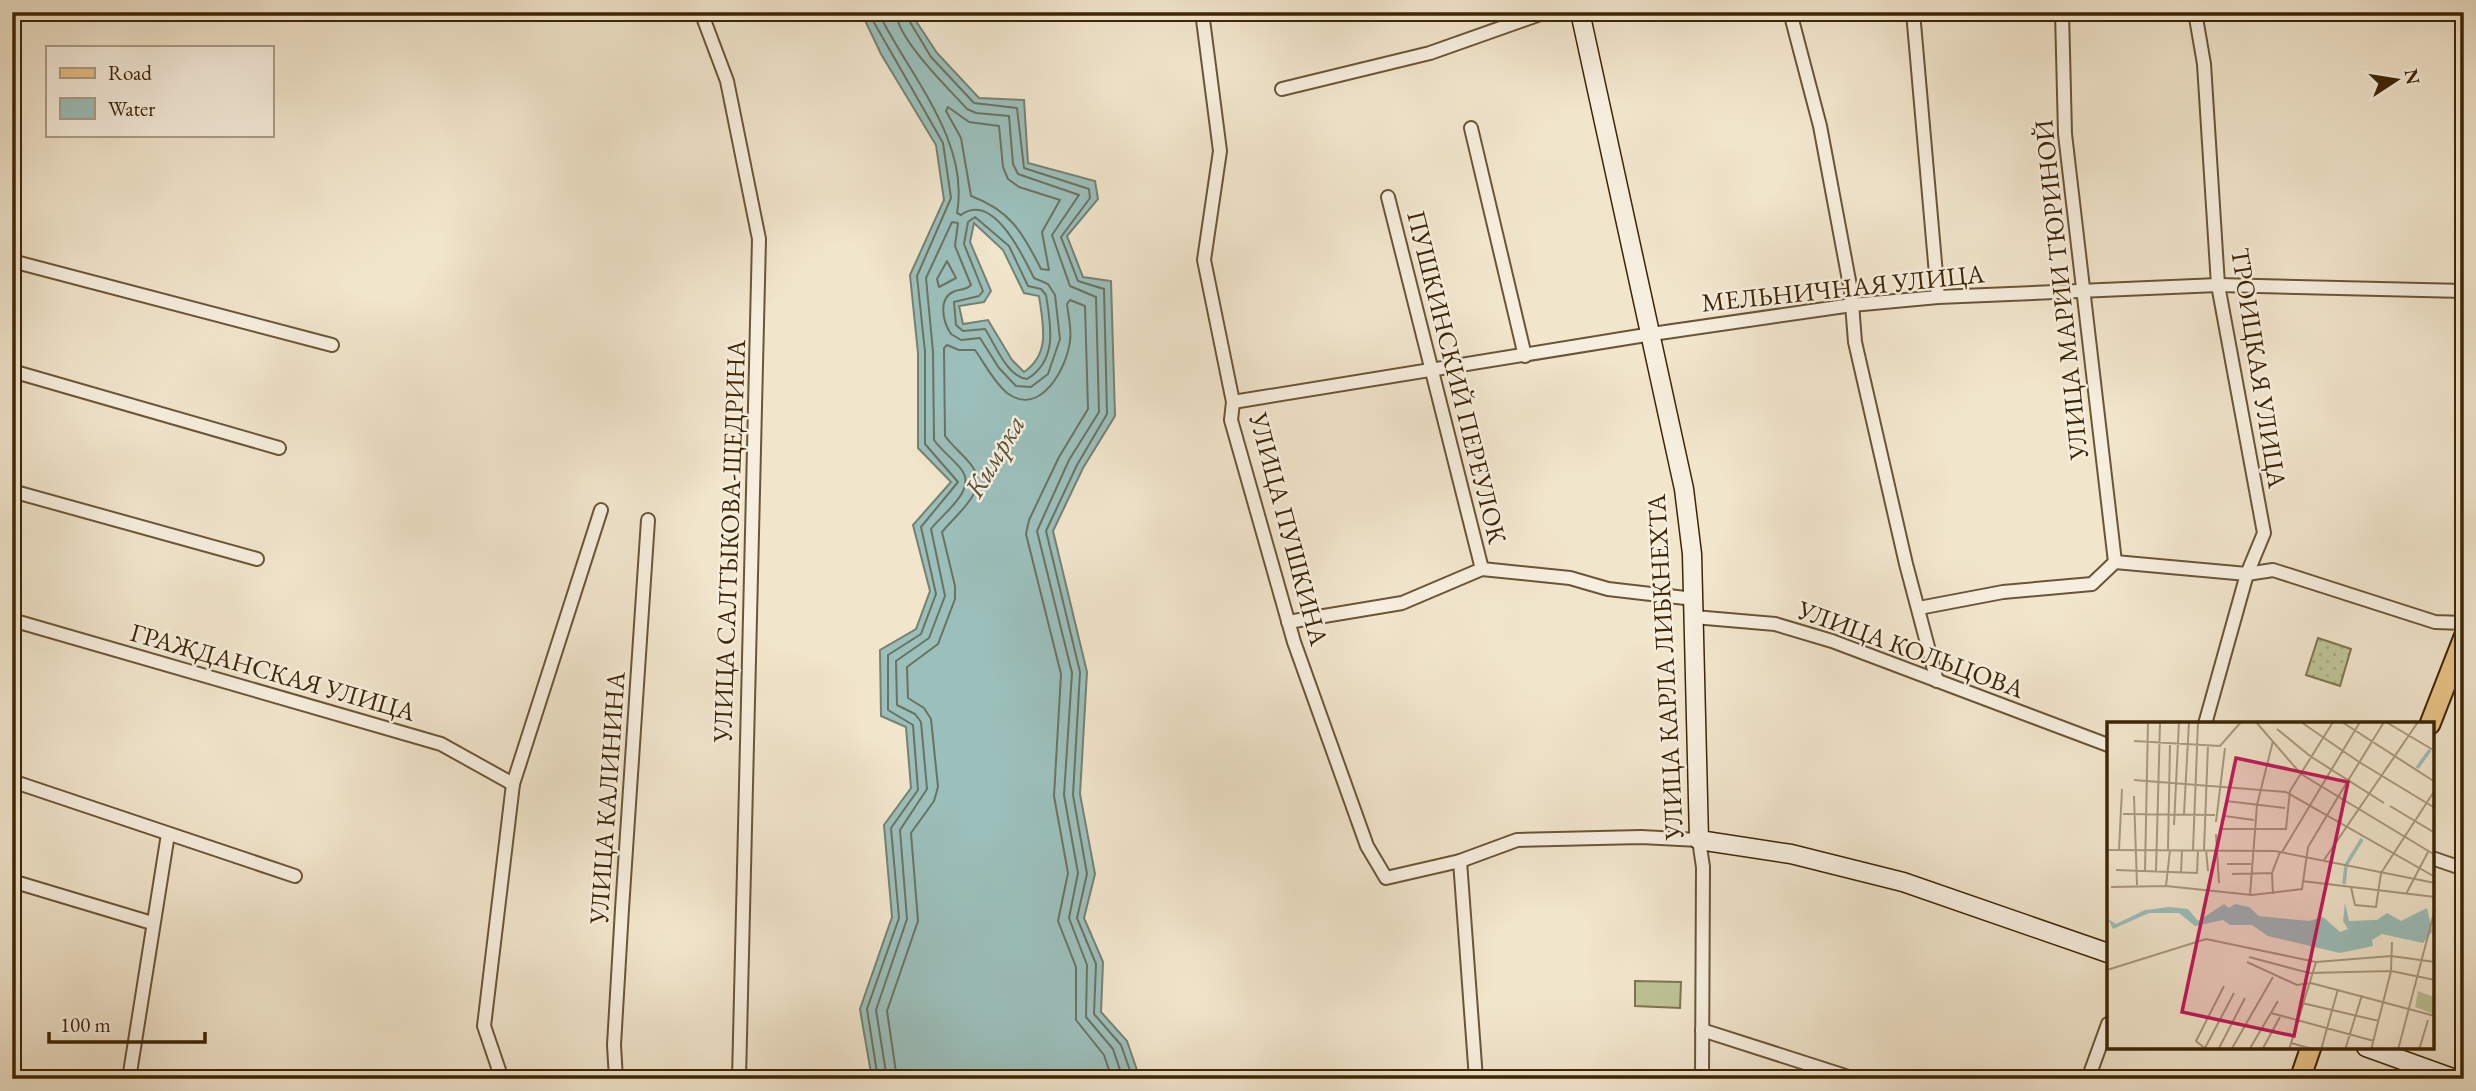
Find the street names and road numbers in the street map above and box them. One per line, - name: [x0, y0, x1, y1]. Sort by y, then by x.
- street label: УЛИЦА МАРИИ ТЮРИНОЙ: [2026, 118, 2096, 463]
- street label: ПУШКИНСКИЙ ПЕРЕУЛОК: [1399, 207, 1515, 548]
- street label: ТРОИЦКАЯ УЛИЦА: [2223, 245, 2295, 492]
- street label: МЕЛЬНИЧНАЯ УЛИЦА: [1700, 256, 1987, 320]
- street label: УЛИЦА САЛТЫКОВА-ЩЕДРИНА: [705, 338, 753, 744]
- street label: УЛИЦА ПУШКИНА: [1241, 408, 1337, 650]
- street label: УЛИЦА КАРЛА ЛИБКНЕХТА: [1639, 492, 1691, 842]
- street label: УЛИЦА КОЛЬЦОВА: [1792, 592, 2030, 706]
- street label: ГРАЖДАНСКАЯ УЛИЦА: [127, 615, 420, 729]
- street label: УЛИЦА КАЛИНИНА: [581, 670, 633, 926]

